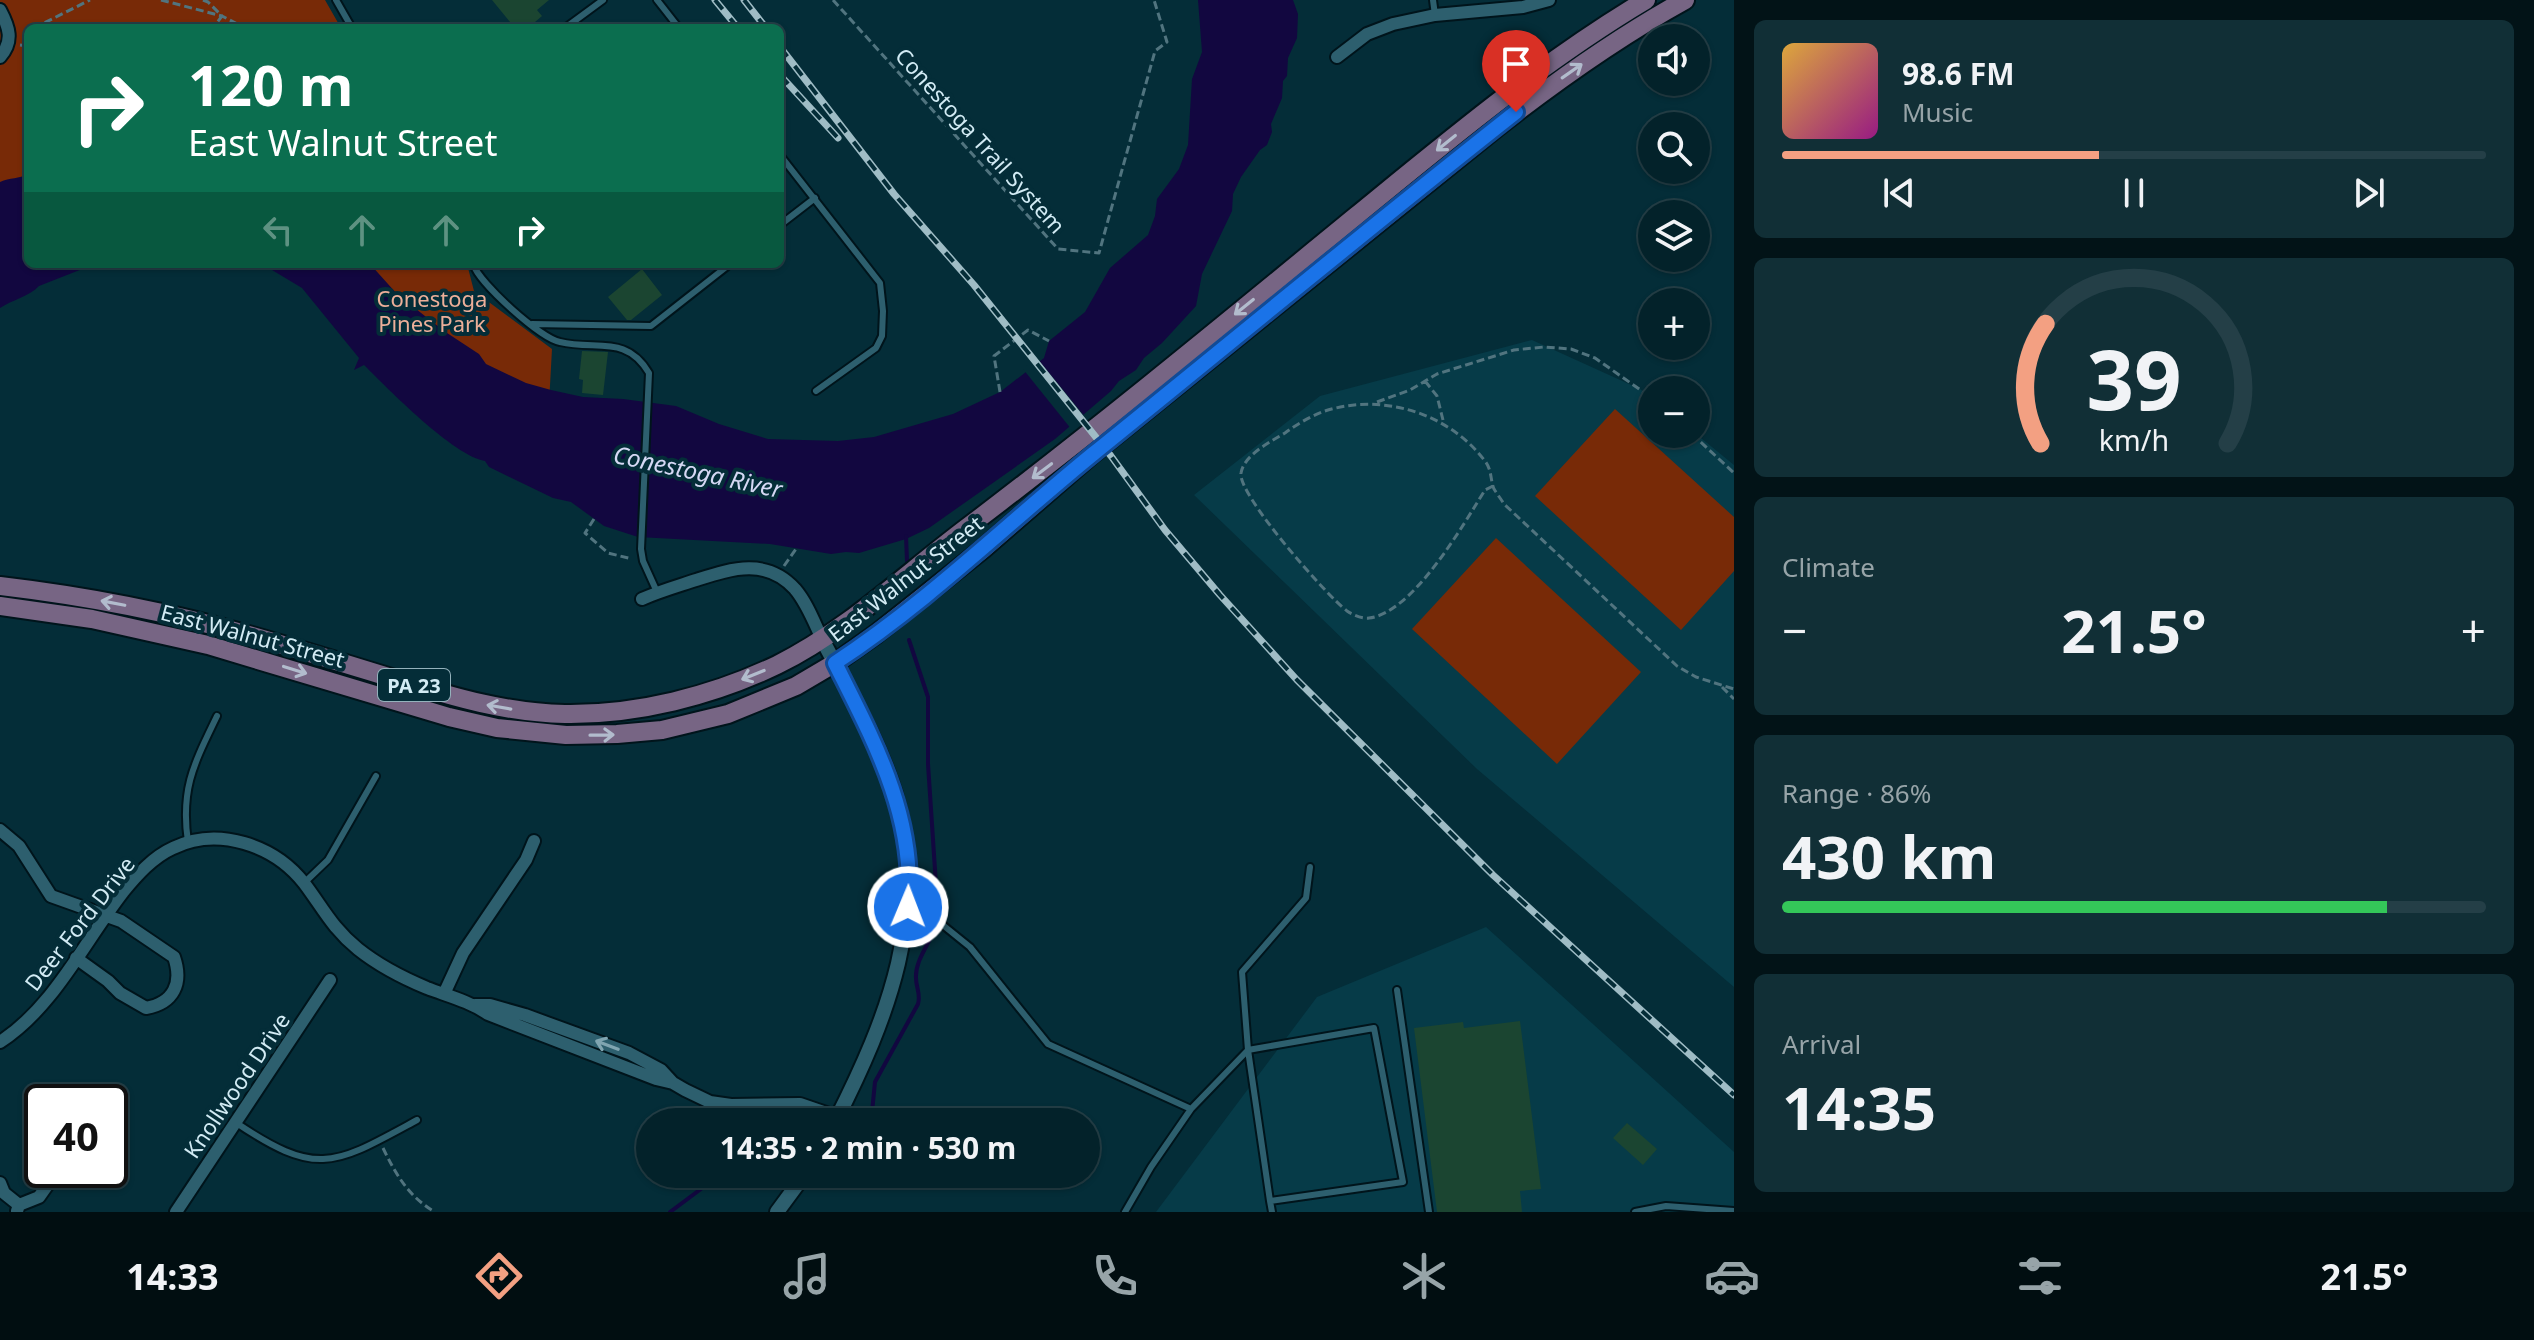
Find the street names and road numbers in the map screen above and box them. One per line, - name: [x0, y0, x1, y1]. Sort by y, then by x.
- street label: Conestoga Trail System: [889, 41, 1073, 239]
- street label: East Walnut Street: [821, 508, 989, 648]
- street label: East Walnut Street: [158, 596, 348, 674]
- road number: PA 23: [378, 669, 450, 701]
- street label: Deer Ford Drive: [17, 850, 141, 996]
- street label: Knollwood Drive: [176, 1006, 296, 1164]

